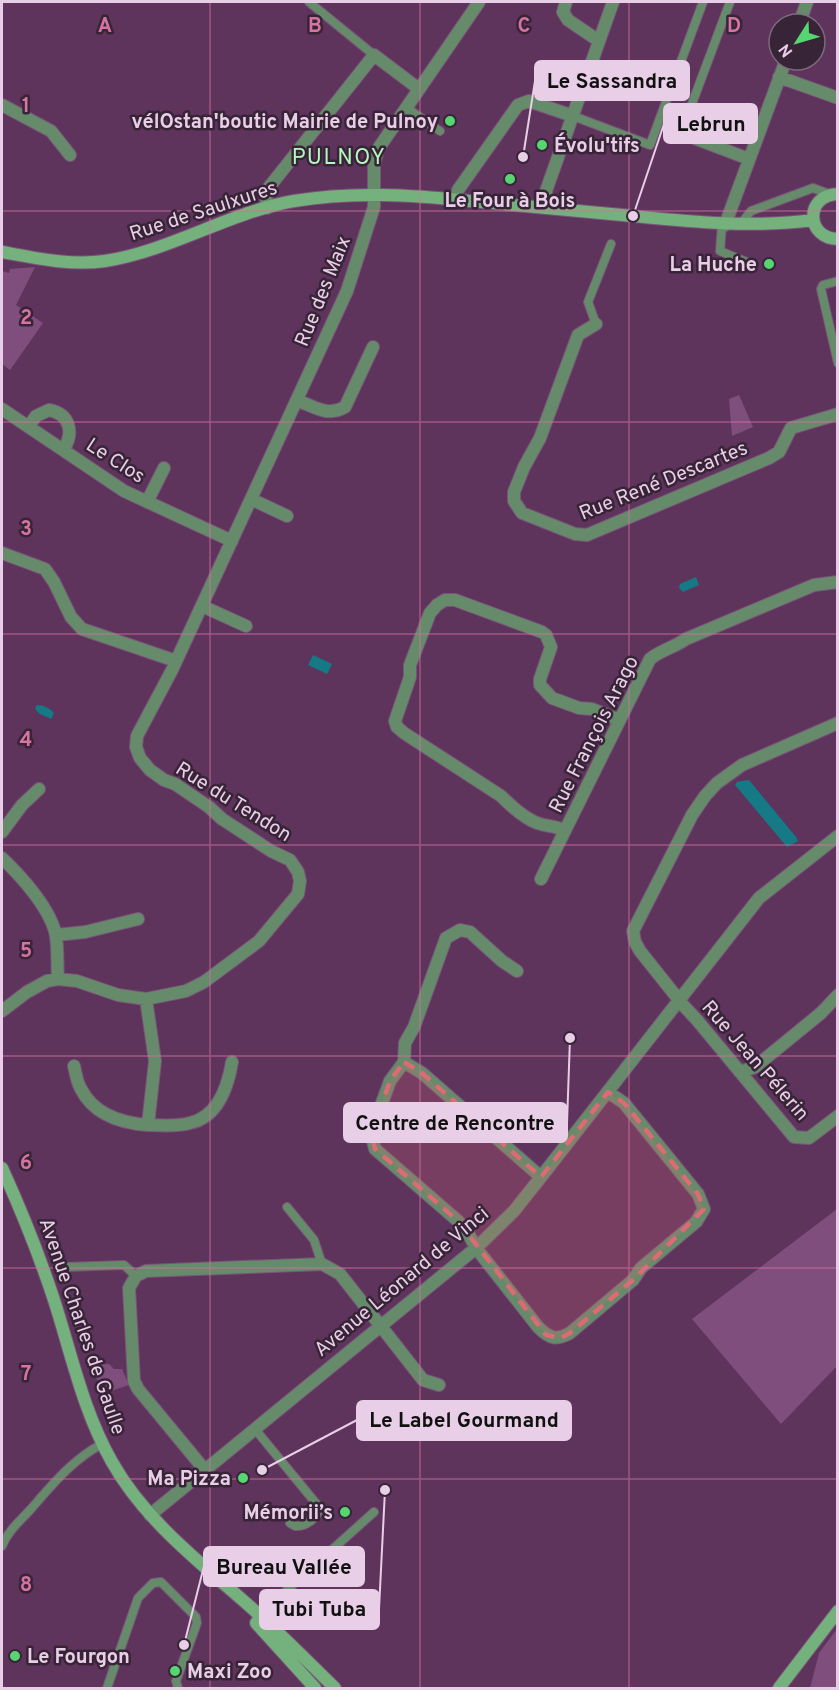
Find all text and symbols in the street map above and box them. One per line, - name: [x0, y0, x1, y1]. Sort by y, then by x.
- north arrow: [767, 12, 827, 72]
- text: A: [98, 14, 112, 40]
- text: B: [308, 14, 322, 40]
- text: C: [518, 14, 530, 40]
- text: D: [727, 14, 741, 40]
- text: N: [775, 39, 798, 60]
- callout: Le Sassandra: [535, 61, 689, 100]
- text: Le Sassandra: [547, 69, 677, 96]
- text: 1: [22, 94, 30, 120]
- callout: Lebrun: [664, 104, 757, 143]
- place label: vélOstan'boutic Mairie de Pulnoy: [132, 110, 438, 136]
- text: Lebrun: [676, 112, 746, 139]
- marker: vélOstan'boutic Mairie de Pulnoy: [443, 114, 457, 128]
- place label: Évolu'tifs: [554, 132, 640, 160]
- marker: Évolu'tifs: [535, 138, 549, 152]
- district label: PULNOY: [292, 145, 386, 172]
- marker: Le Four à Bois: [503, 172, 517, 186]
- street label: Rue de Saulxures: [126, 176, 281, 248]
- place label: Le Four à Bois: [445, 189, 575, 215]
- street label: Rue des Maix: [290, 233, 358, 351]
- place label: La Huche: [670, 253, 757, 279]
- marker: La Huche: [762, 257, 776, 271]
- text: 2: [20, 306, 32, 332]
- street label: Le Clos: [81, 433, 149, 490]
- street label: Rue René Descartes: [576, 436, 752, 528]
- text: 3: [20, 517, 32, 543]
- street label: Rue François Arago: [544, 652, 646, 818]
- text: 4: [20, 728, 32, 754]
- street label: Rue du Tendon: [170, 757, 296, 849]
- text: 5: [20, 939, 32, 965]
- street label: Rue Jean Pélerin: [695, 996, 814, 1127]
- callout: Centre de Rencontre: [344, 1103, 567, 1142]
- text: Centre de Rencontre: [355, 1111, 555, 1138]
- text: 6: [20, 1151, 32, 1177]
- street label: Avenue Léonard de Vinci: [309, 1202, 495, 1363]
- street label: Avenue Charles de Gaulle: [32, 1215, 130, 1439]
- text: 7: [21, 1362, 31, 1388]
- callout: Le Label Gourmand: [357, 1401, 571, 1440]
- text: Le Label Gourmand: [369, 1408, 559, 1435]
- place label: Ma Pizza: [147, 1467, 231, 1493]
- marker: Ma Pizza: [236, 1471, 250, 1485]
- place label: Mémorii’s: [243, 1501, 333, 1527]
- marker: Mémorii’s: [338, 1505, 352, 1519]
- callout: Bureau Vallée: [204, 1547, 364, 1586]
- text: Bureau Vallée: [216, 1555, 352, 1582]
- text: 8: [20, 1573, 32, 1599]
- callout: Tubi Tuba: [260, 1590, 379, 1629]
- text: Tubi Tuba: [272, 1597, 366, 1624]
- place label: Le Fourgon: [27, 1645, 130, 1671]
- marker: Le Fourgon: [8, 1649, 22, 1663]
- place label: Maxi Zoo: [187, 1660, 272, 1686]
- marker: Maxi Zoo: [168, 1664, 182, 1678]

